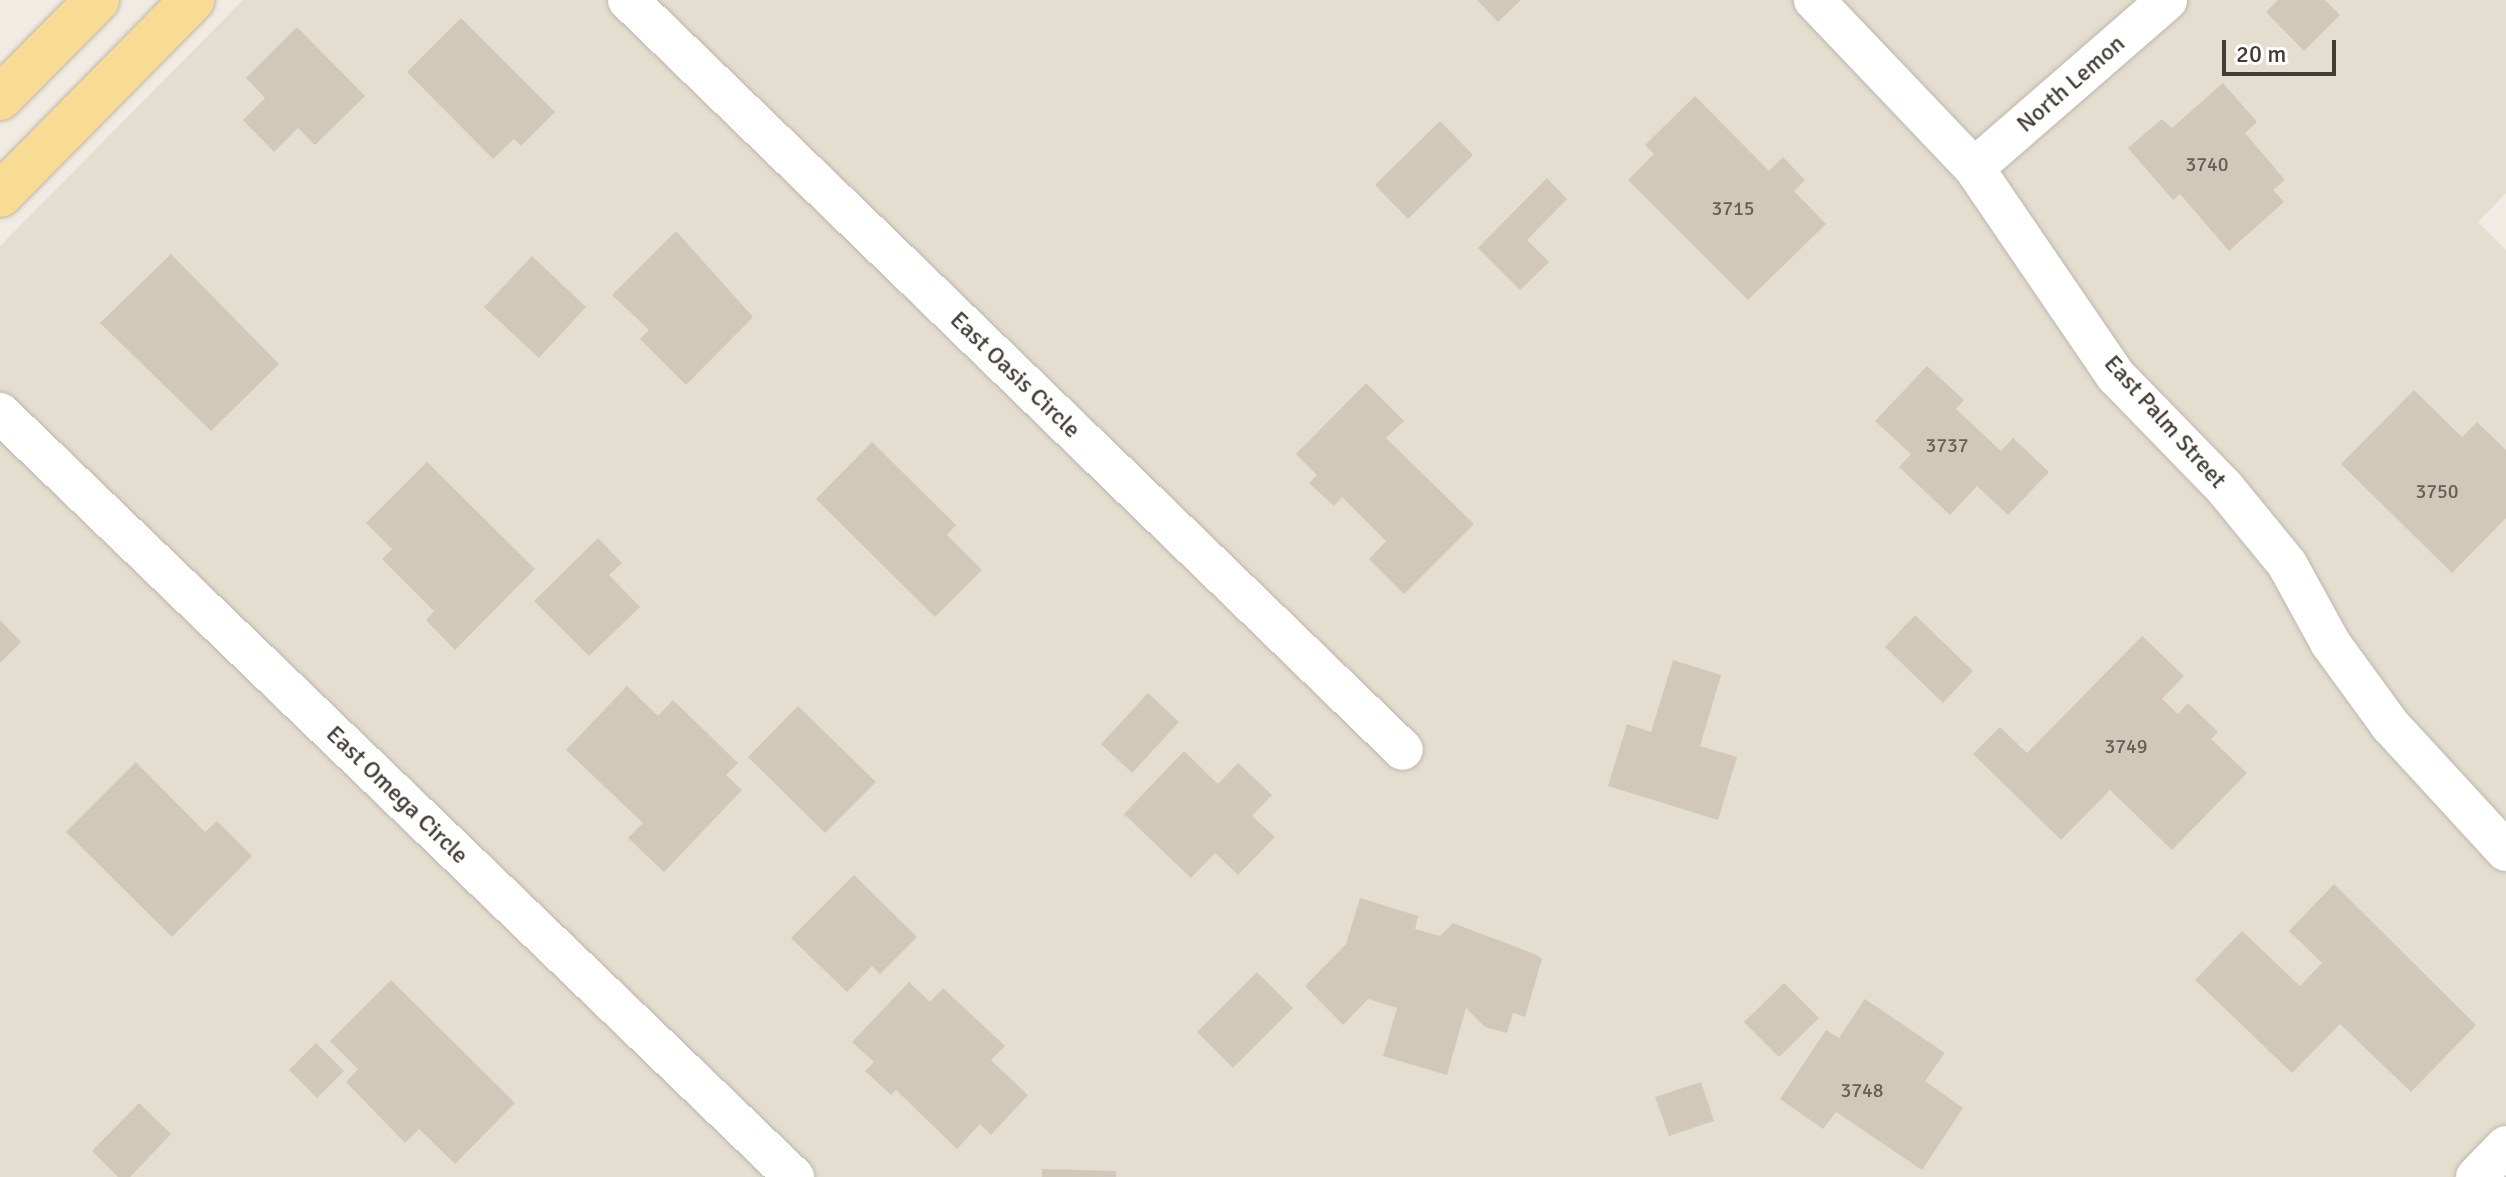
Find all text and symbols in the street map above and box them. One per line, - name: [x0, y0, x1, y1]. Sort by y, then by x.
- scale bar: [2226, 24, 2340, 74]
- street label: North Lemon: [2011, 29, 2131, 139]
- text: 20 m: [2236, 39, 2286, 69]
- house number: 3740: [2185, 152, 2229, 176]
- house number: 3715: [1711, 196, 1755, 220]
- street label: East Oasis Circle: [944, 306, 1086, 444]
- street label: East Palm Street: [2098, 350, 2232, 494]
- house number: 3737: [1925, 433, 1969, 457]
- house number: 3750: [2415, 479, 2459, 503]
- street label: East Omega Circle: [320, 720, 474, 870]
- house number: 3749: [2104, 734, 2148, 758]
- house number: 3748: [1840, 1078, 1884, 1102]

